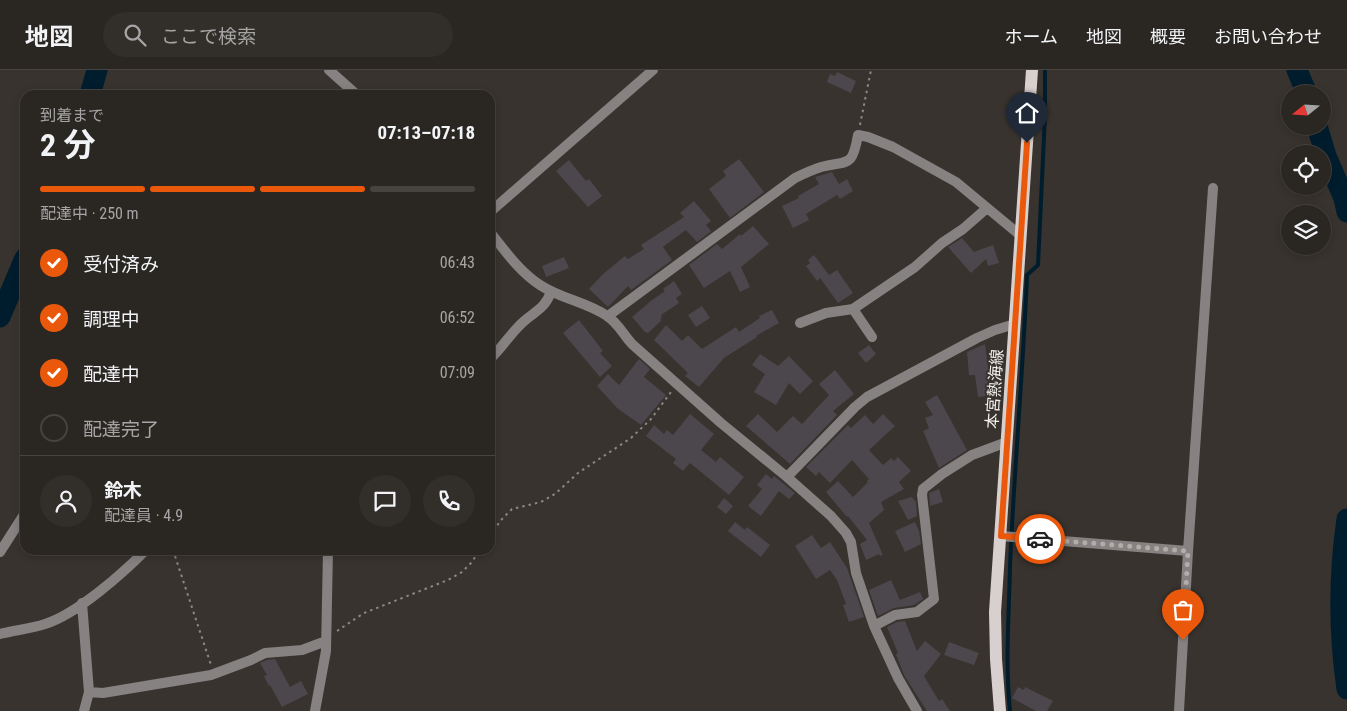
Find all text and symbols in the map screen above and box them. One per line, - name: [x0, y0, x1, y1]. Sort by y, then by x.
- search box: [103, 12, 453, 57]
- icon: search: [121, 21, 149, 49]
- text: 地図: [25, 23, 73, 51]
- text: ここで検索: [161, 25, 256, 48]
- text: ホーム: [1005, 26, 1058, 47]
- text: 地図: [1086, 26, 1122, 47]
- text: 概要: [1150, 26, 1186, 47]
- text: お問い合わせ: [1214, 26, 1322, 47]
- north arrow: [1281, 85, 1331, 135]
- map controls: [1281, 85, 1331, 255]
- pin: [1006, 92, 1048, 143]
- icon: home: [1013, 99, 1041, 127]
- text: 到着まで: [40, 106, 104, 125]
- text: 07:13–07:18: [377, 121, 475, 144]
- text: 2 分: [40, 126, 96, 164]
- button: locate: [1281, 145, 1331, 195]
- text: 配達中 · 250 m: [40, 204, 139, 223]
- button: layers: [1281, 205, 1331, 255]
- icon: check: [40, 249, 68, 277]
- text: 受付済み: [83, 253, 159, 276]
- text: 06:43: [440, 253, 475, 272]
- icon: check: [40, 304, 68, 332]
- text: 調理中: [83, 308, 140, 331]
- text: 06:52: [440, 308, 475, 327]
- street label: 本宮熱海線: [982, 348, 1007, 430]
- icon: check: [40, 359, 68, 387]
- text: 配達中: [83, 363, 140, 386]
- text: 07:09: [440, 363, 475, 382]
- text: 配達完了: [83, 418, 159, 441]
- button: person: [40, 475, 92, 527]
- button: chat: [359, 475, 411, 527]
- button: phone: [423, 475, 475, 527]
- text: 鈴木: [104, 479, 142, 502]
- text: 配達員 · 4.9: [104, 506, 183, 525]
- courier: [1015, 514, 1065, 564]
- icon: car: [1026, 525, 1054, 553]
- pin: [1162, 589, 1204, 640]
- icon: bag: [1169, 596, 1197, 624]

